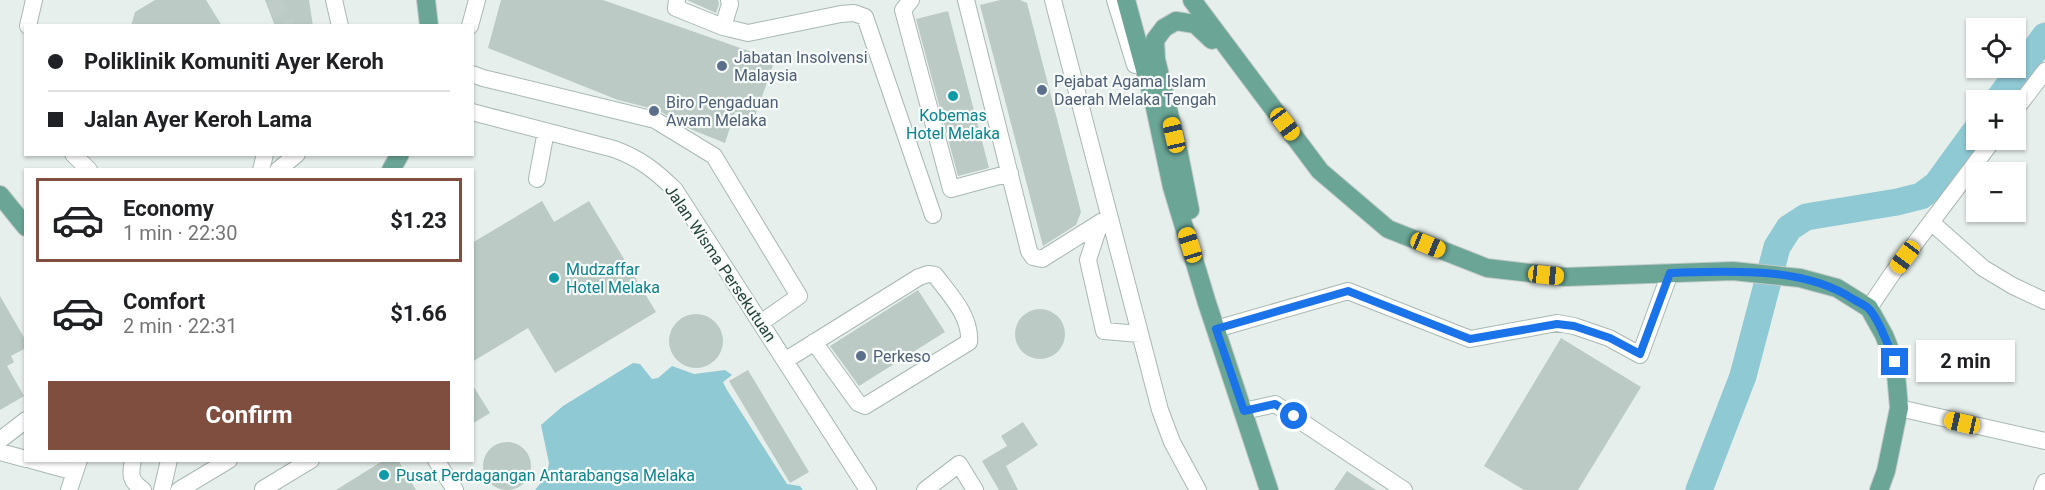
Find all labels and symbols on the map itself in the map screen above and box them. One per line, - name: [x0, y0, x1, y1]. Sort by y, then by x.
- place label: Jabatan Insolvensi Malaysia: [734, 48, 868, 85]
- marker: Jabatan Insolvensi Malaysia: [715, 59, 729, 73]
- place label: Pejabat Agama Islam Daerah Melaka Tengah: [1054, 72, 1216, 109]
- marker: Pejabat Agama Islam Daerah Melaka Tengah: [1035, 83, 1049, 97]
- marker: Kobemas Hotel Melaka: [946, 89, 960, 103]
- place label: Biro Pengaduan Awam Melaka: [666, 93, 779, 130]
- marker: Biro Pengaduan Awam Melaka: [647, 104, 661, 118]
- car: [1267, 104, 1303, 144]
- place label: Kobemas Hotel Melaka: [906, 106, 1000, 143]
- car: [1161, 115, 1187, 155]
- street label: Jalan Wisma Persekutuan: [661, 181, 780, 345]
- car: [1176, 225, 1204, 265]
- car: [1408, 230, 1448, 260]
- car: [1887, 237, 1923, 277]
- place label: Mudzaffar Hotel Melaka: [566, 260, 660, 297]
- car: [1527, 264, 1565, 286]
- marker: Mudzaffar Hotel Melaka: [547, 271, 561, 285]
- callout: 2 min: [1916, 341, 2015, 383]
- place label: Perkeso: [873, 347, 931, 366]
- route end: [1881, 348, 1908, 375]
- marker: Perkeso: [854, 349, 868, 363]
- route start: [1280, 402, 1307, 429]
- car: [1942, 410, 1982, 436]
- place label: Pusat Perdagangan Antarabangsa Melaka: [396, 466, 695, 485]
- marker: Pusat Perdagangan Antarabangsa Melaka: [377, 468, 391, 482]

